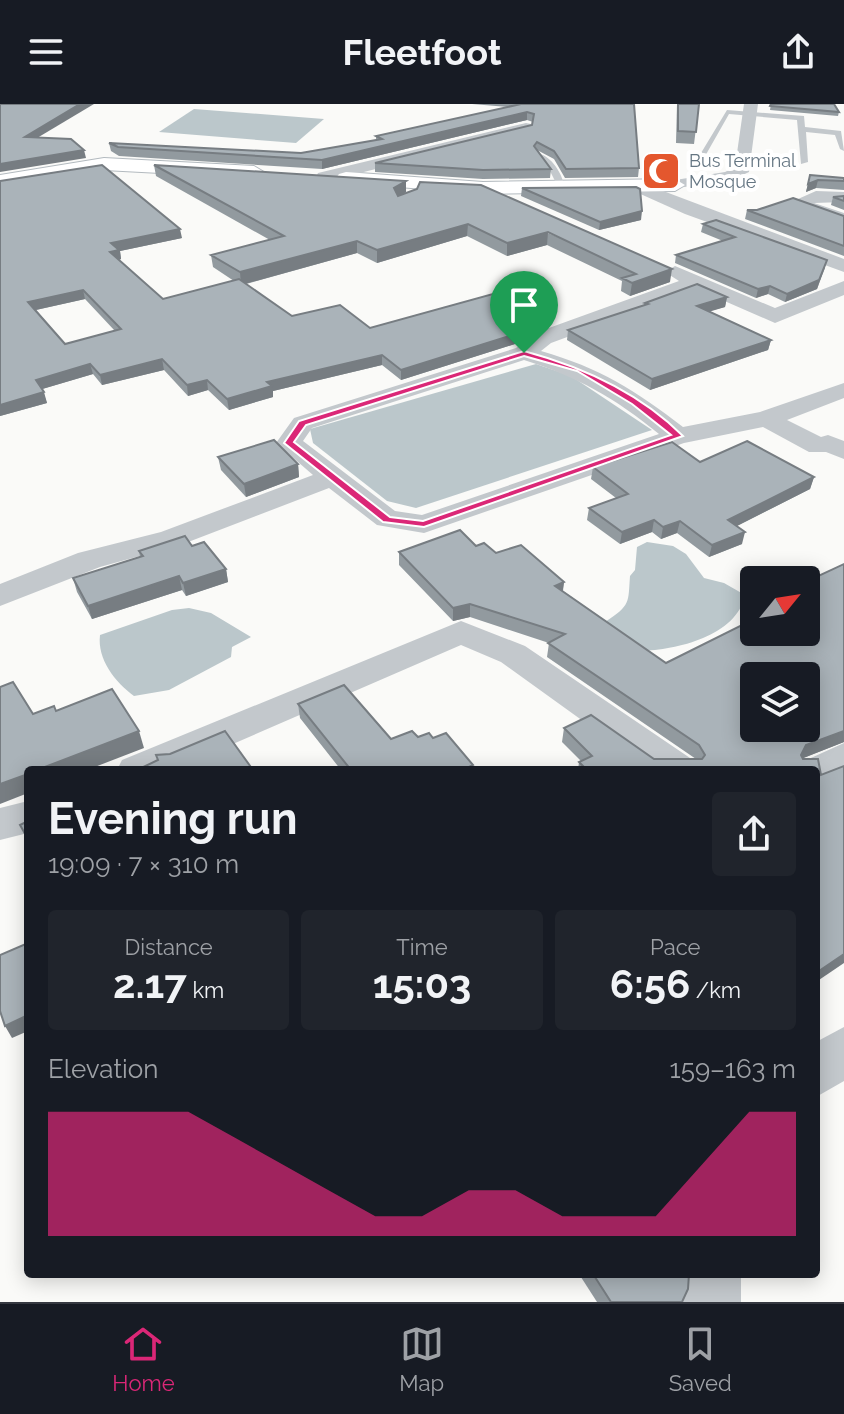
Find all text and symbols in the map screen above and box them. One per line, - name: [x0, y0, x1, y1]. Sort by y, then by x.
- icon: menu: [24, 30, 68, 74]
- icon: share: [776, 30, 820, 74]
- text: Fleetfoot: [342, 31, 502, 73]
- mosque icon: Bus Terminal Mosque: [640, 150, 682, 192]
- place label: Bus Terminal Mosque: [689, 150, 796, 192]
- pin: [490, 271, 558, 353]
- icon: arrive: [502, 283, 546, 327]
- north arrow: [740, 566, 820, 646]
- map controls: [740, 566, 820, 742]
- button: layers: [740, 662, 820, 742]
- button: share: [712, 792, 796, 876]
- text: Evening run: [48, 793, 297, 844]
- text: 19:09 · 7 × 310 m: [48, 849, 239, 879]
- text: Distance: [125, 934, 213, 960]
- text: Time: [396, 934, 448, 960]
- text: Pace: [650, 934, 701, 960]
- text: 2.17: [113, 960, 187, 1007]
- text: 15:03: [373, 960, 471, 1007]
- text: 6:56: [610, 960, 690, 1007]
- text: km: [187, 977, 224, 1003]
- text: /km: [690, 977, 741, 1003]
- text: Elevation: [48, 1054, 158, 1084]
- text: 159–163 m: [670, 1054, 796, 1084]
- tab: Home: [112, 1322, 175, 1396]
- tab: Map: [399, 1322, 444, 1396]
- tab: Saved: [669, 1322, 732, 1396]

